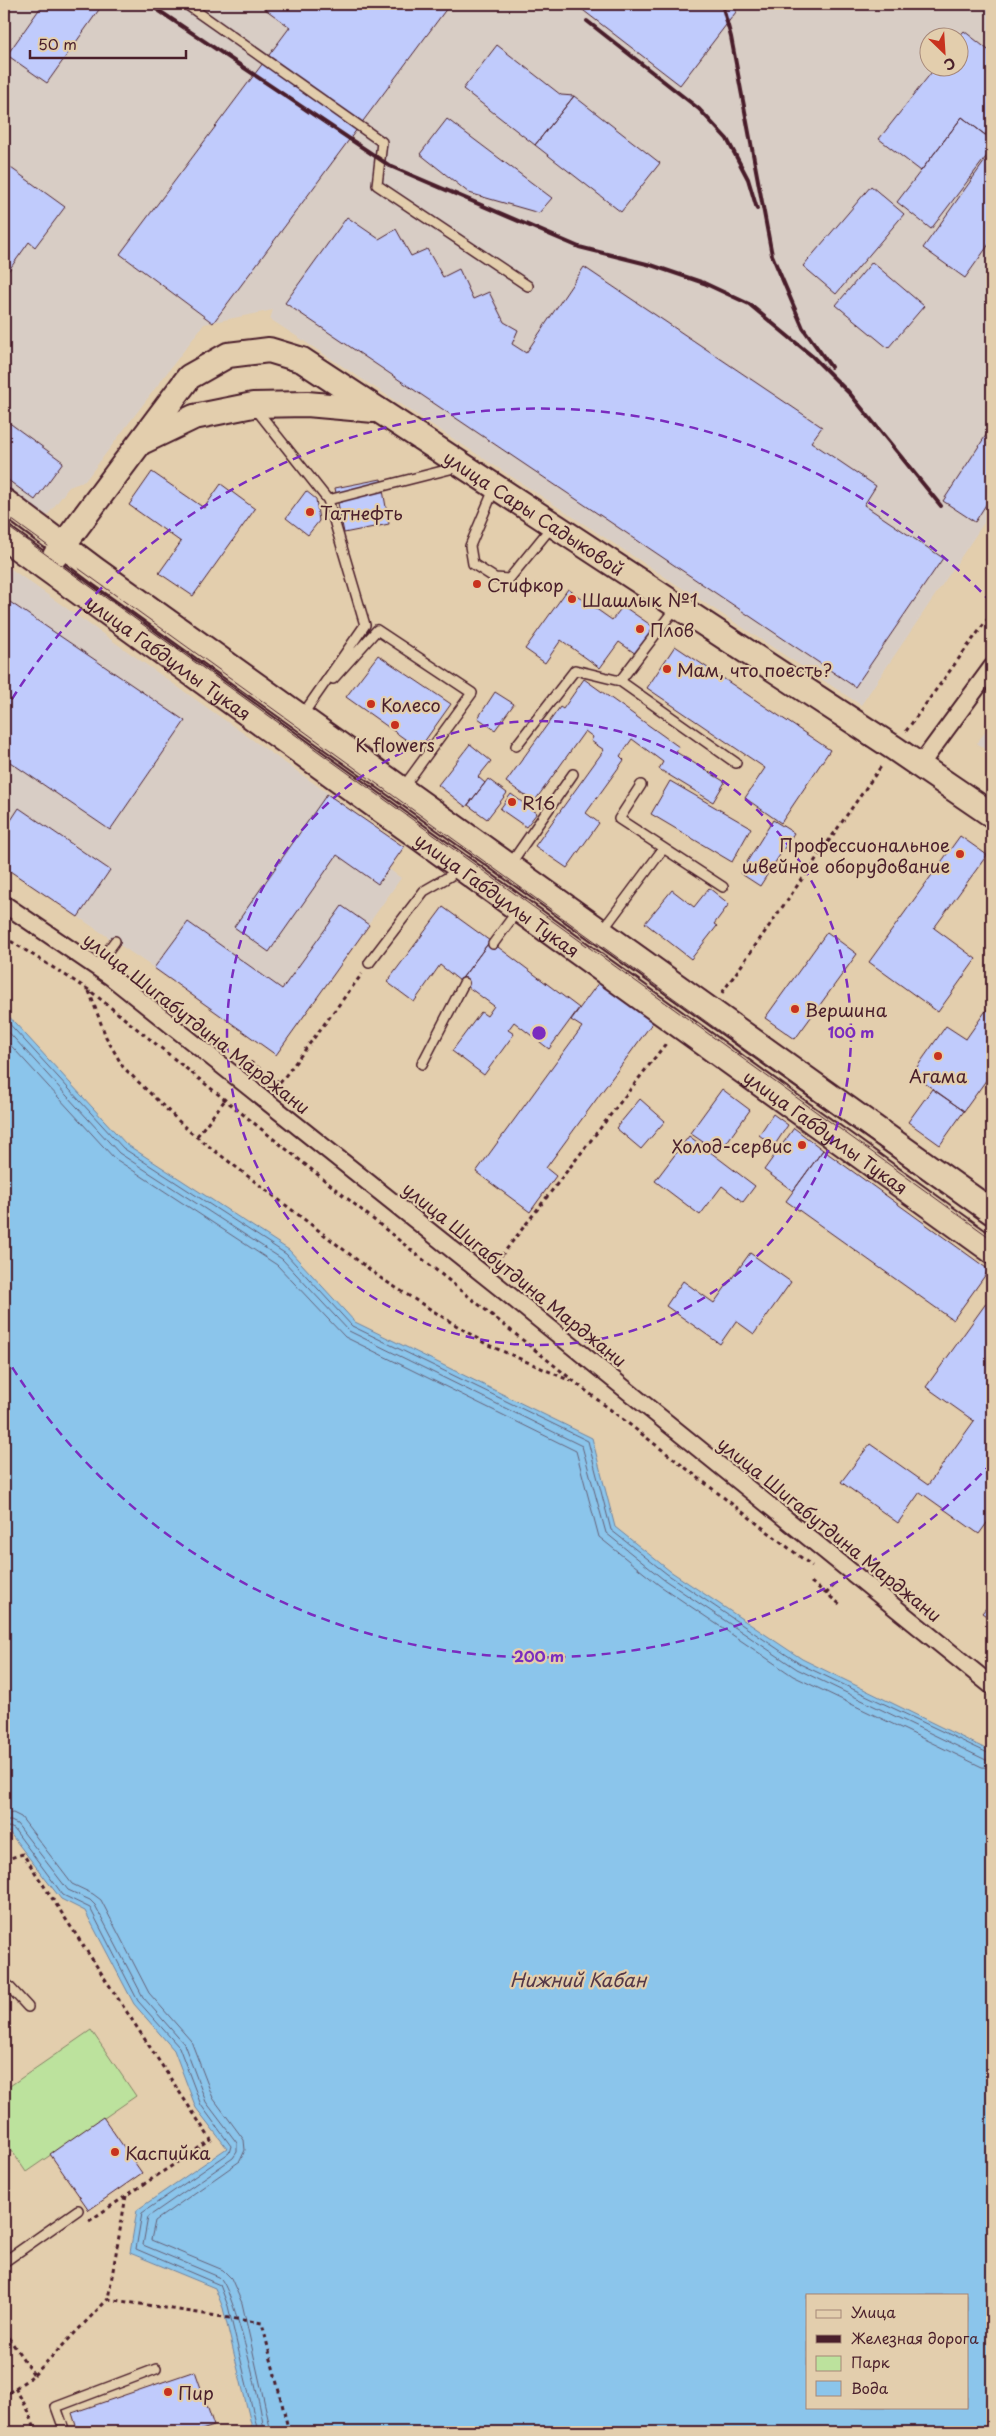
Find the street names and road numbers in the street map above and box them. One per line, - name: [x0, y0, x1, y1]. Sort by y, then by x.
- street label: улица Сары Садыковой: [439, 443, 630, 581]
- street label: улица Габдуллы Тукая: [81, 589, 257, 726]
- street label: улица Габдуллы Тукая: [410, 826, 586, 963]
- street label: улица Шигабутдина Марджани: [78, 926, 316, 1120]
- street label: улица Габдуллы Тукая: [738, 1063, 914, 1200]
- street label: улица Шигабутдина Марджани: [397, 1175, 633, 1373]
- street label: улица Шигабутдина Марджани: [712, 1430, 948, 1628]

